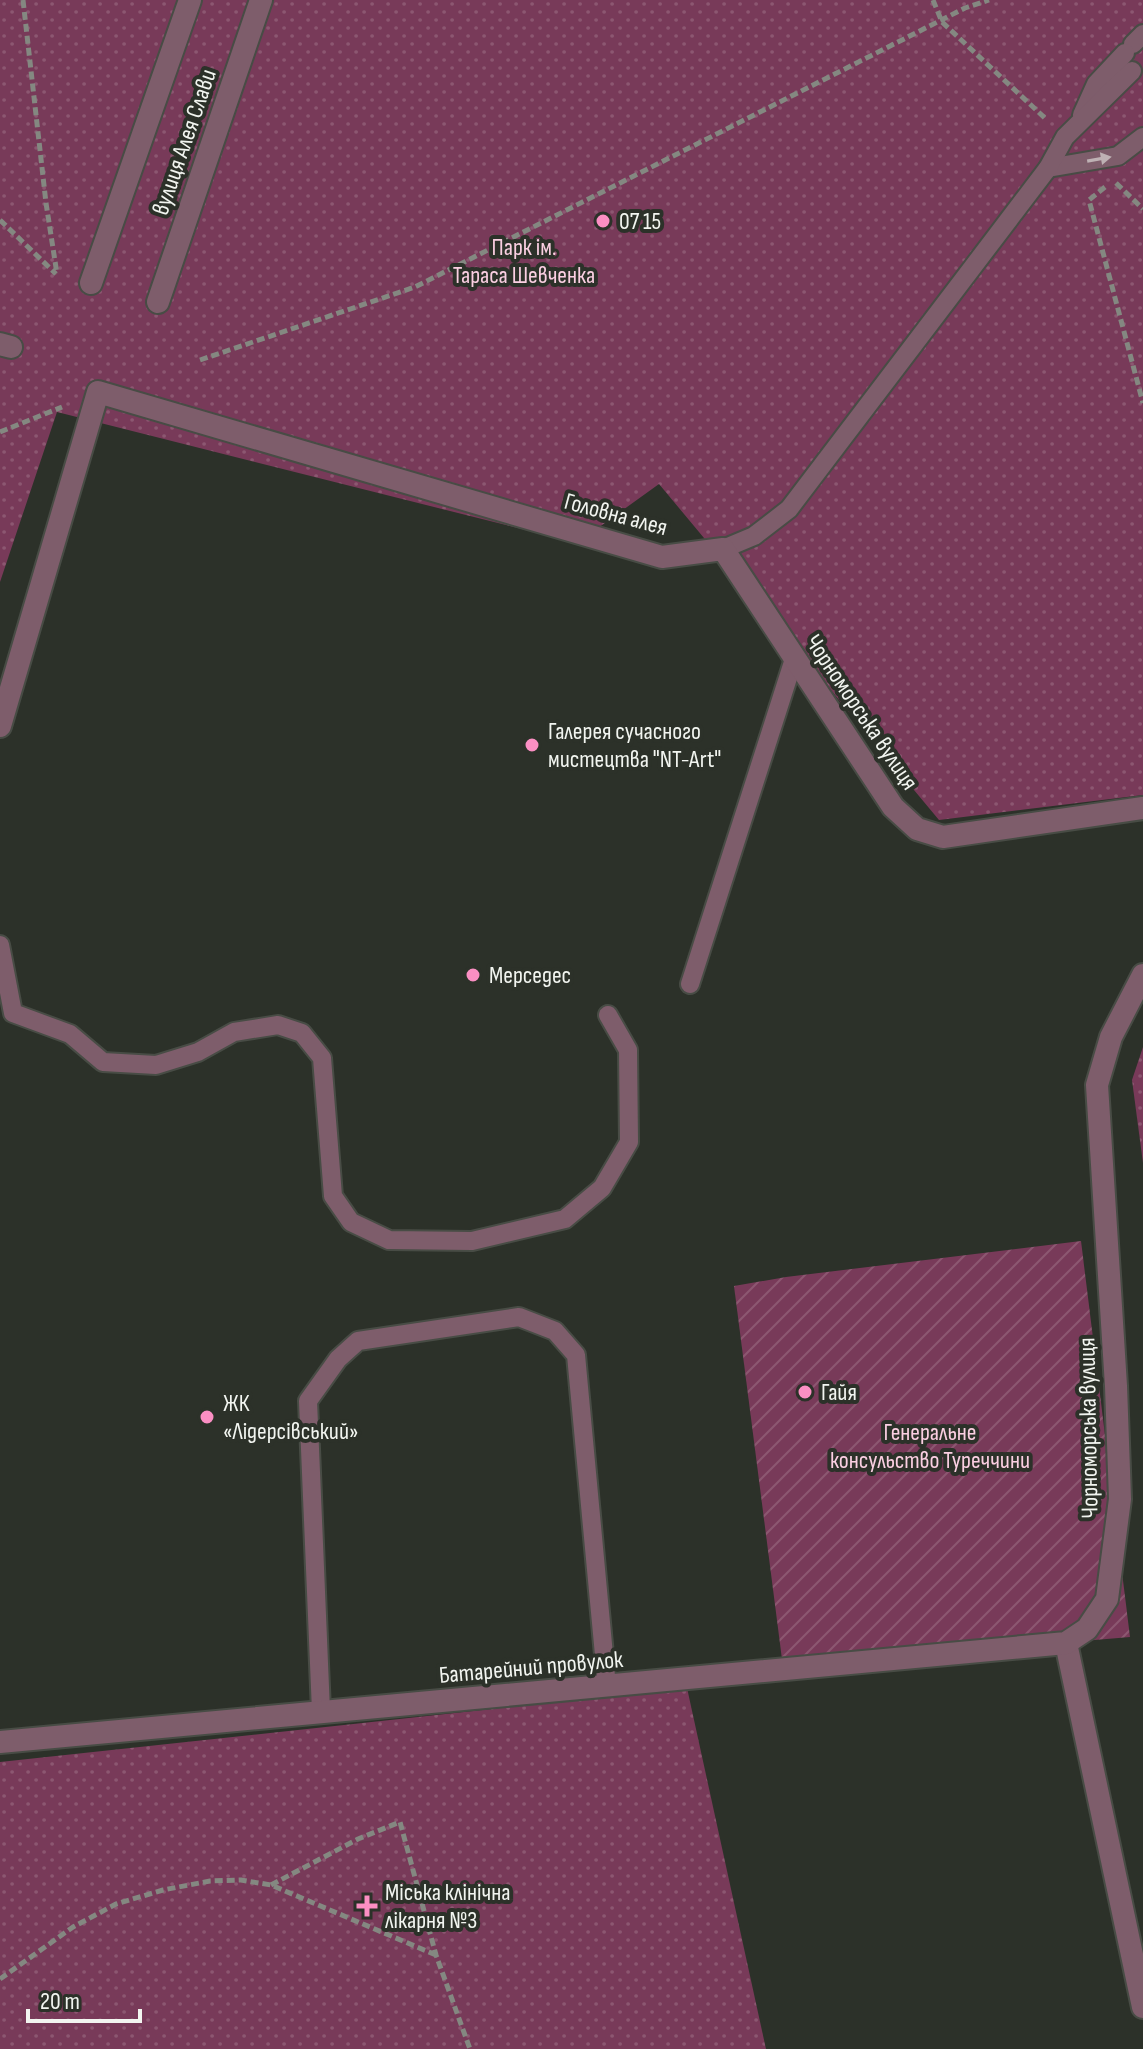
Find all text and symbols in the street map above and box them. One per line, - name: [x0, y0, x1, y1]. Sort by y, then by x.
- street label: вулиця Алея Слави: [146, 65, 223, 219]
- one-way arrow: [1087, 153, 1112, 165]
- place label: 07 15: [619, 207, 661, 236]
- marker: 07 15: [594, 212, 612, 230]
- park label: Парк ім. Тараса Шевченка: [453, 233, 595, 290]
- street label: Головна алея: [561, 487, 671, 542]
- street label: Чорноморська вулиця: [799, 629, 924, 796]
- place label: Галерея сучасного мистецтва "NT-Art": [548, 717, 721, 774]
- marker: Галерея сучасного мистецтва "NT-Art": [523, 736, 541, 754]
- place label: Мерседес: [489, 961, 571, 990]
- marker: Мерседес: [464, 966, 482, 984]
- street label: Чорноморська вулиця: [1072, 1337, 1105, 1519]
- place label: Гайя: [821, 1378, 857, 1407]
- marker: Гайя: [796, 1383, 814, 1401]
- place label: ЖК «Лідерсівський»: [223, 1389, 358, 1446]
- marker: ЖК «Лідерсівський»: [198, 1408, 216, 1426]
- park label: Генеральне консульство Туреччини: [830, 1418, 1030, 1475]
- street label: Батарейний провулок: [438, 1645, 625, 1690]
- place label: Міська клінічна лікарня №3: [385, 1878, 510, 1935]
- marker: Міська клінічна лікарня №3: [356, 1895, 378, 1917]
- scale bar: [28, 1973, 140, 2023]
- text: 20 m: [40, 1987, 80, 2016]

